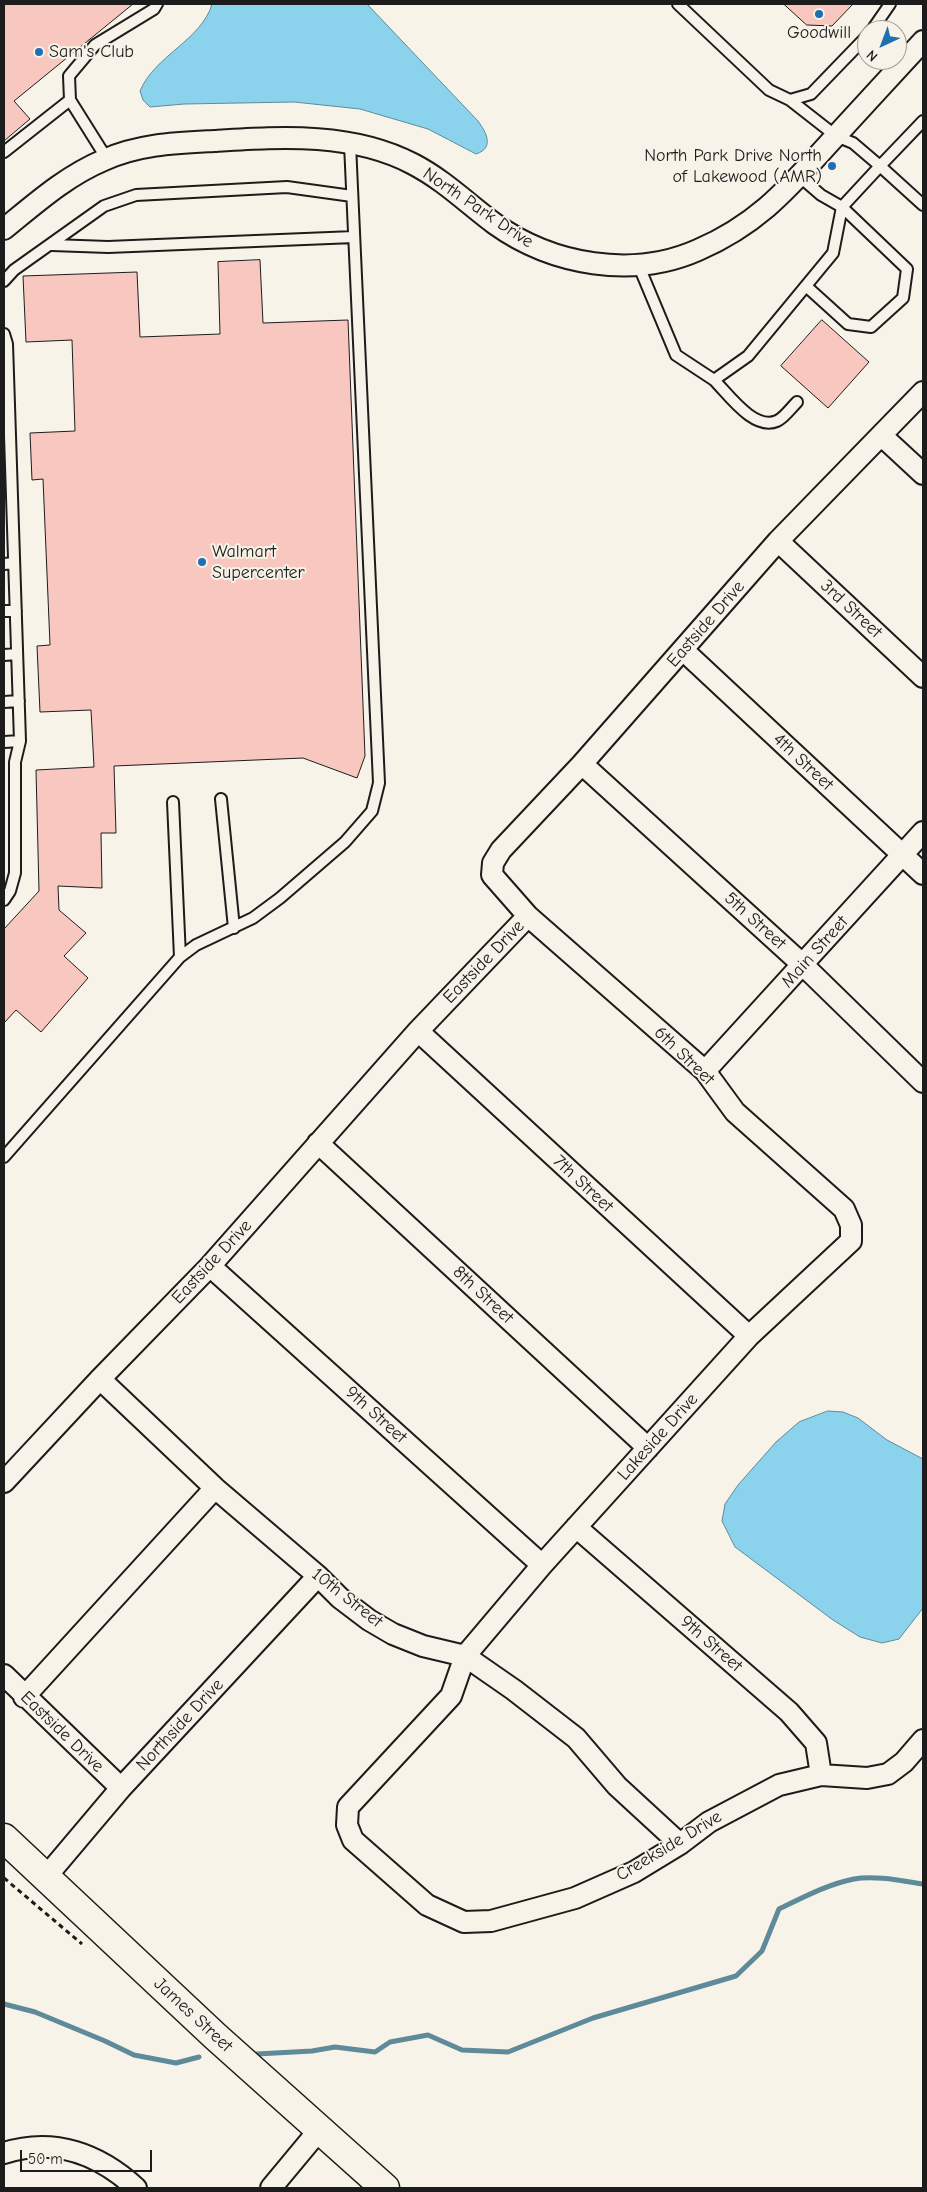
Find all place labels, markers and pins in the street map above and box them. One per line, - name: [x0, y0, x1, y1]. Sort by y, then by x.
- marker: Goodwill: [813, 8, 825, 20]
- place label: Goodwill: [787, 22, 851, 44]
- place label: Sam's Club: [49, 41, 134, 63]
- marker: Sam's Club: [33, 46, 45, 58]
- place label: North Park Drive North of Lakewood (AMR): [644, 145, 822, 188]
- marker: North Park Drive North of Lakewood (AMR): [826, 160, 838, 172]
- place label: Walmart Supercenter: [212, 541, 305, 584]
- marker: Walmart Supercenter: [196, 556, 208, 568]

